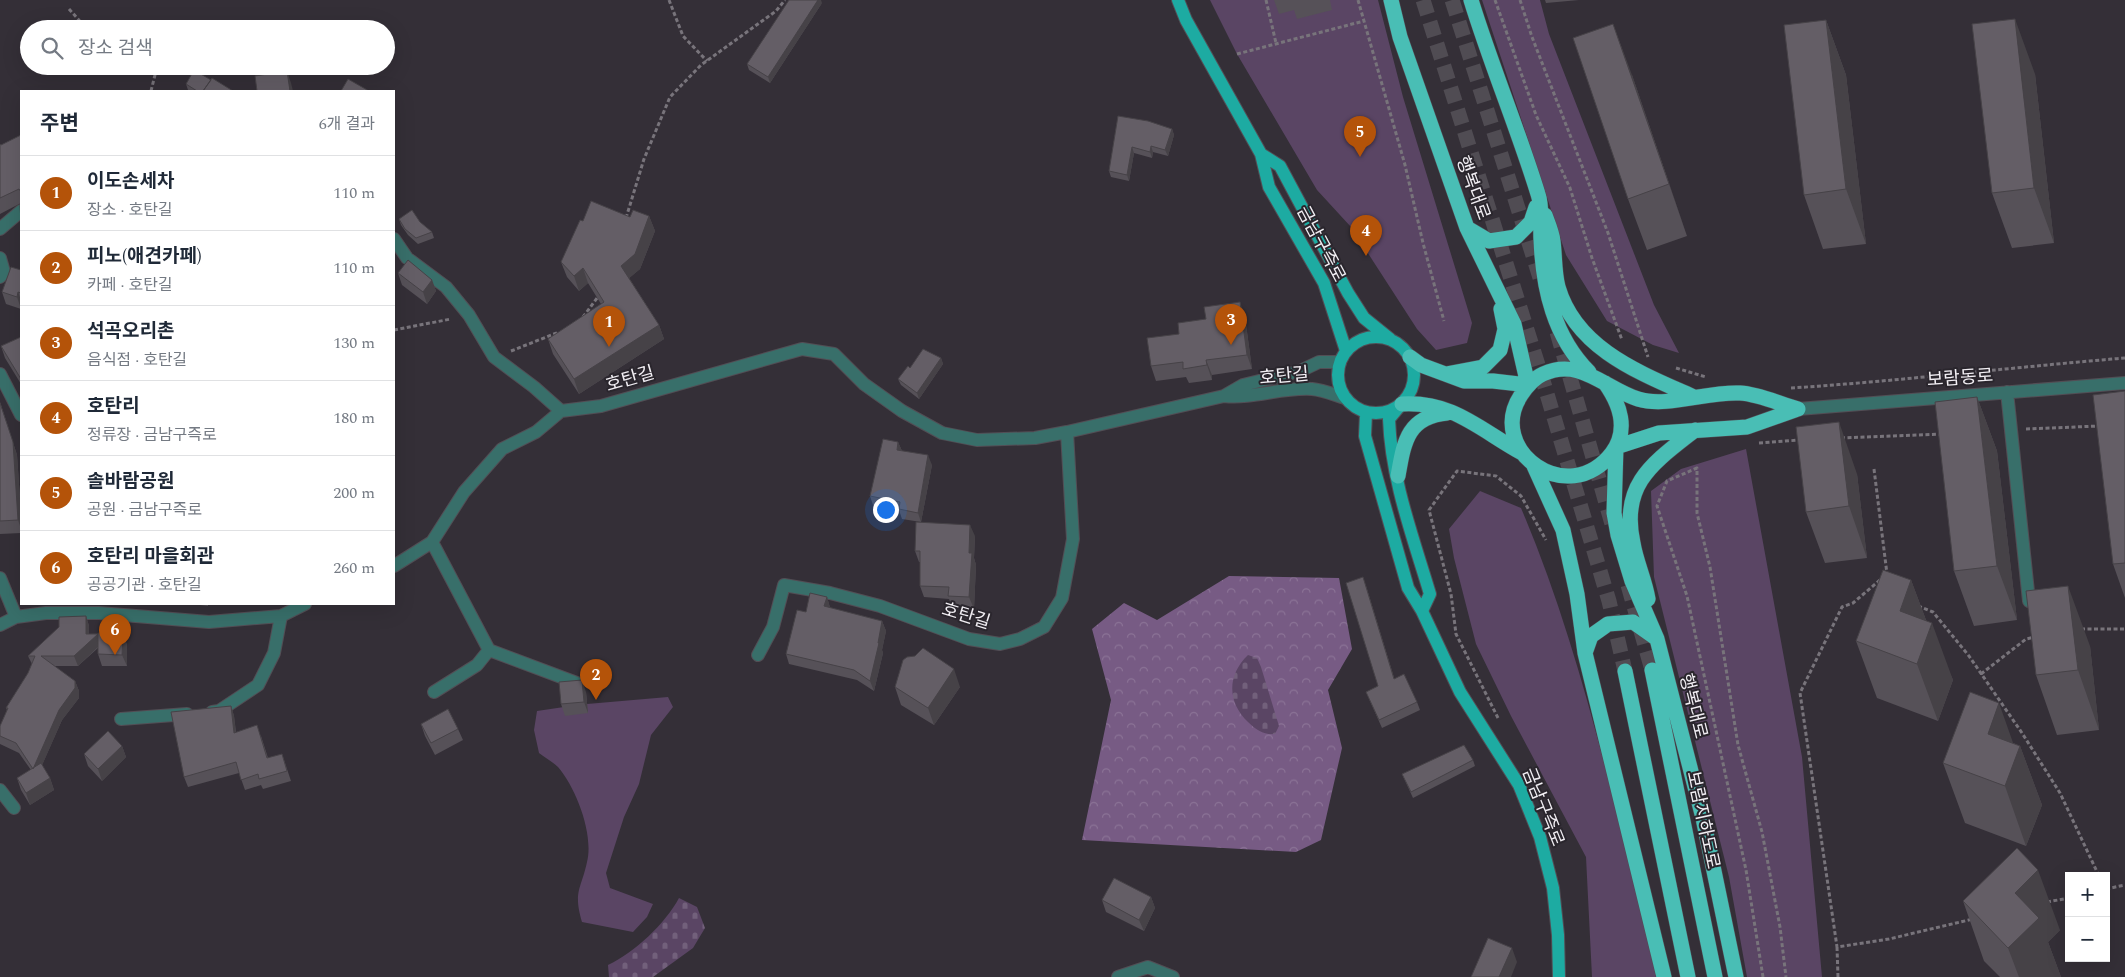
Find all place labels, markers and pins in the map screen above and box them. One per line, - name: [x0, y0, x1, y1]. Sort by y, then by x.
- pin: 5: [1344, 116, 1376, 157]
- pin: 4: [1350, 215, 1382, 256]
- pin: 3: [1215, 304, 1247, 345]
- pin: 1: [593, 306, 625, 347]
- pin: 6: [99, 614, 131, 655]
- pin: 2: [580, 659, 612, 700]

